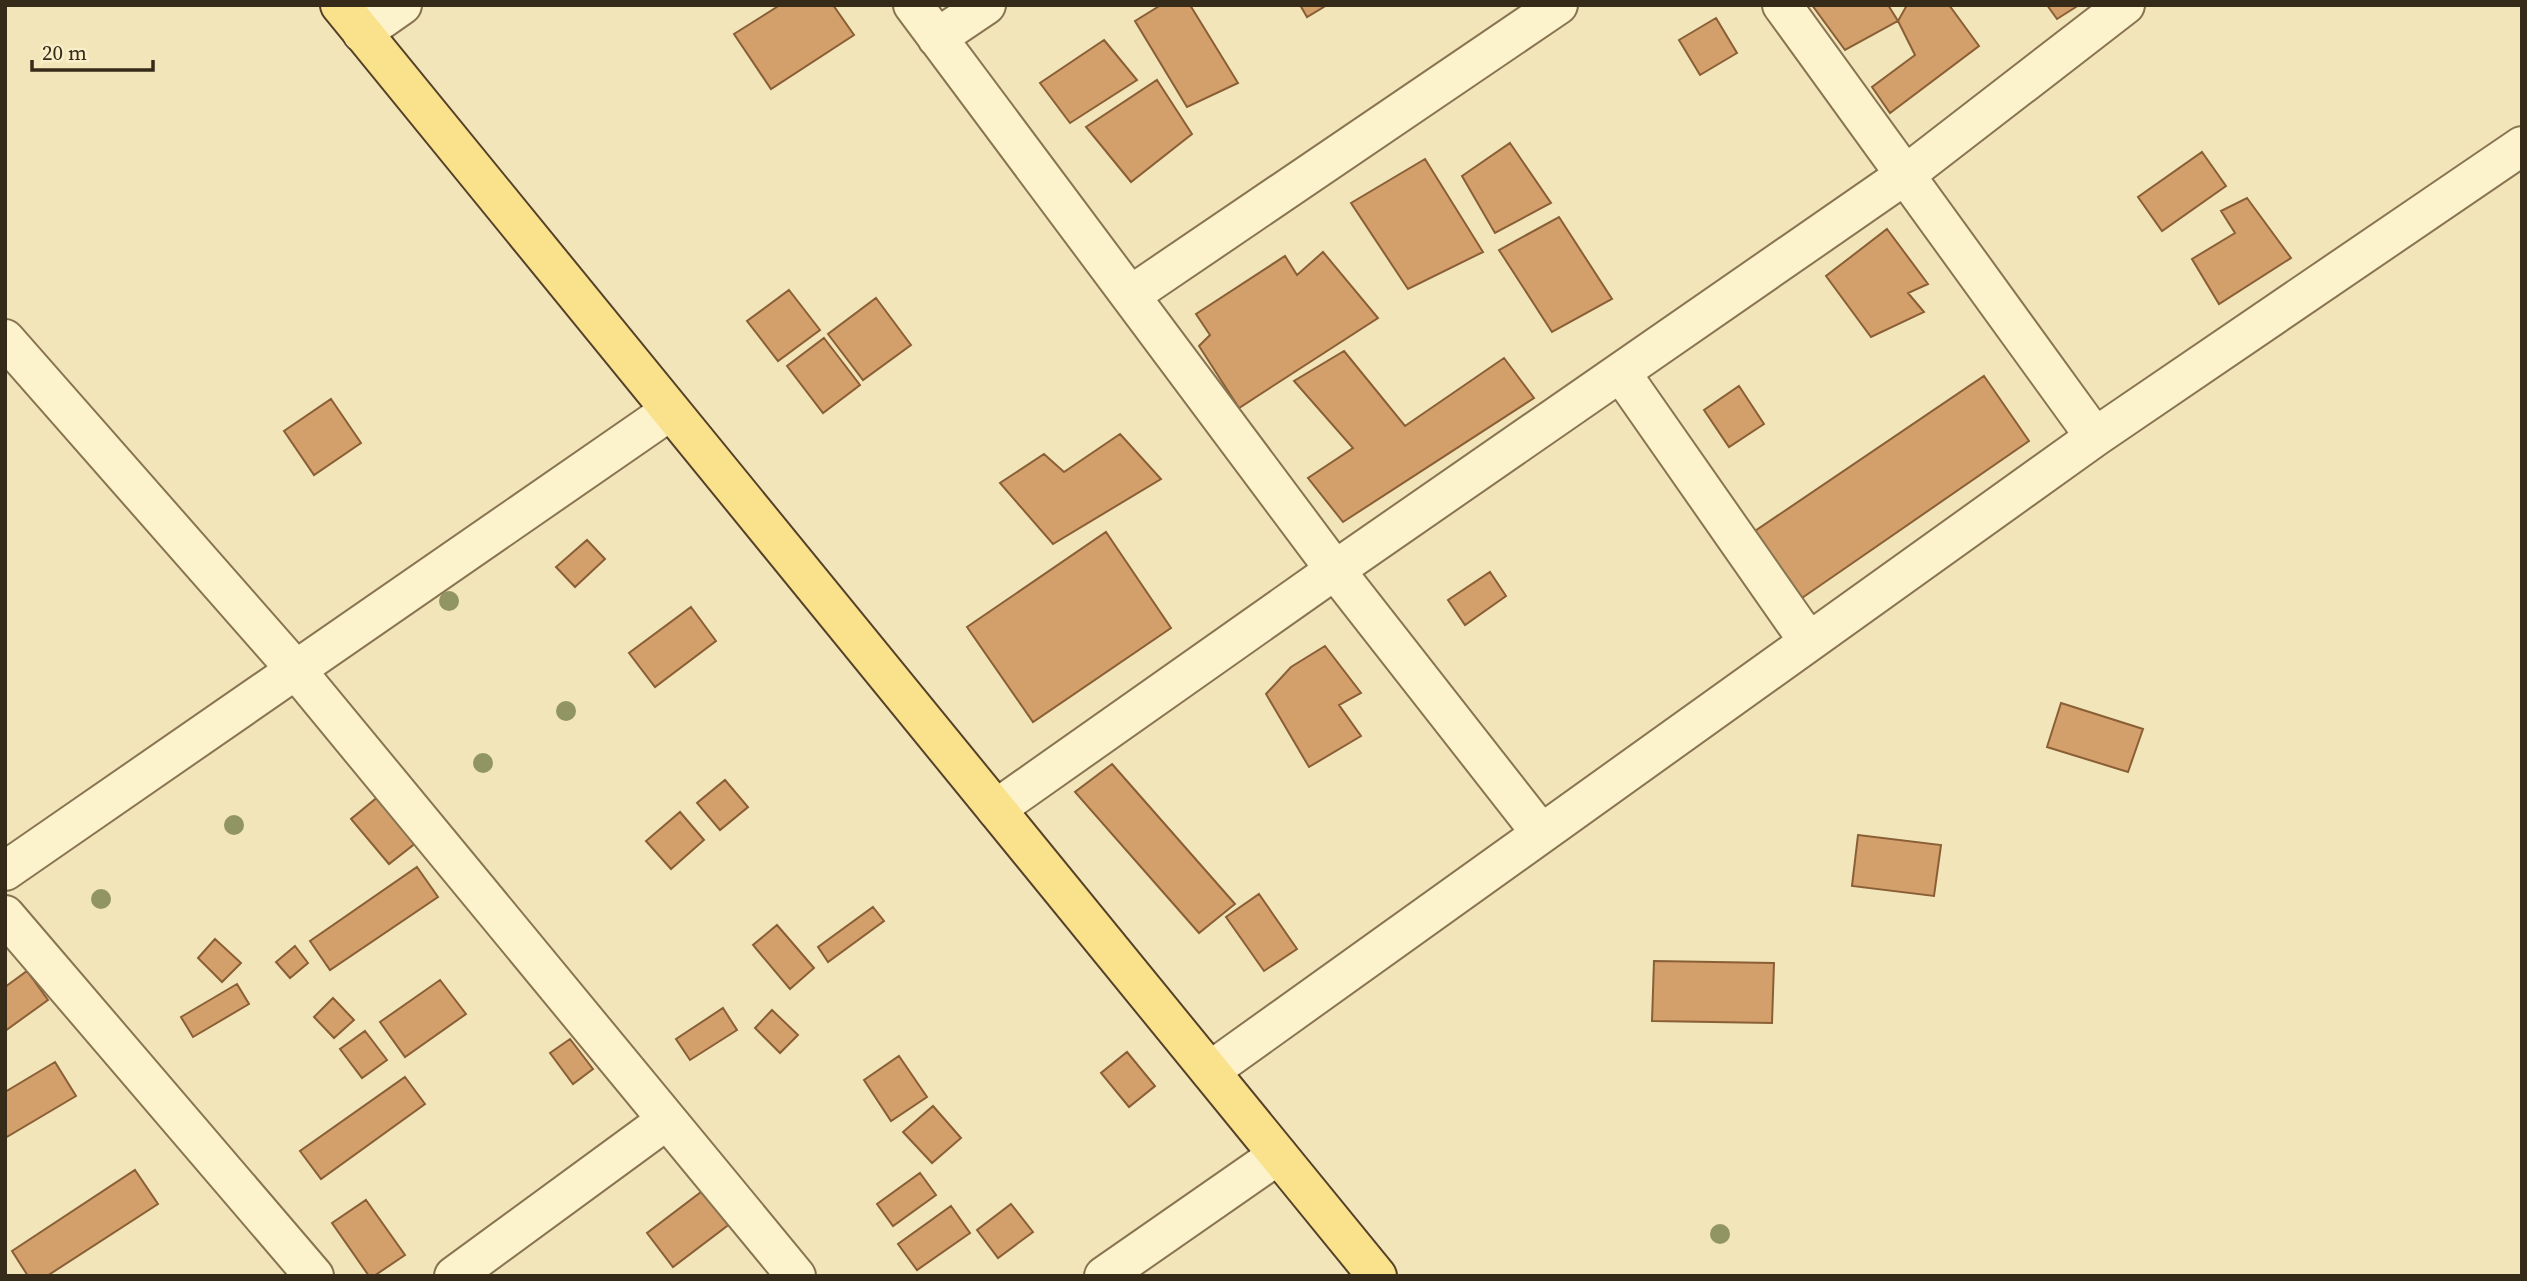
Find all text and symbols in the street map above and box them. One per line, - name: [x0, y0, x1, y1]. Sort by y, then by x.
- scale bar: [32, 28, 152, 72]
- text: 20 m: [42, 38, 87, 67]

